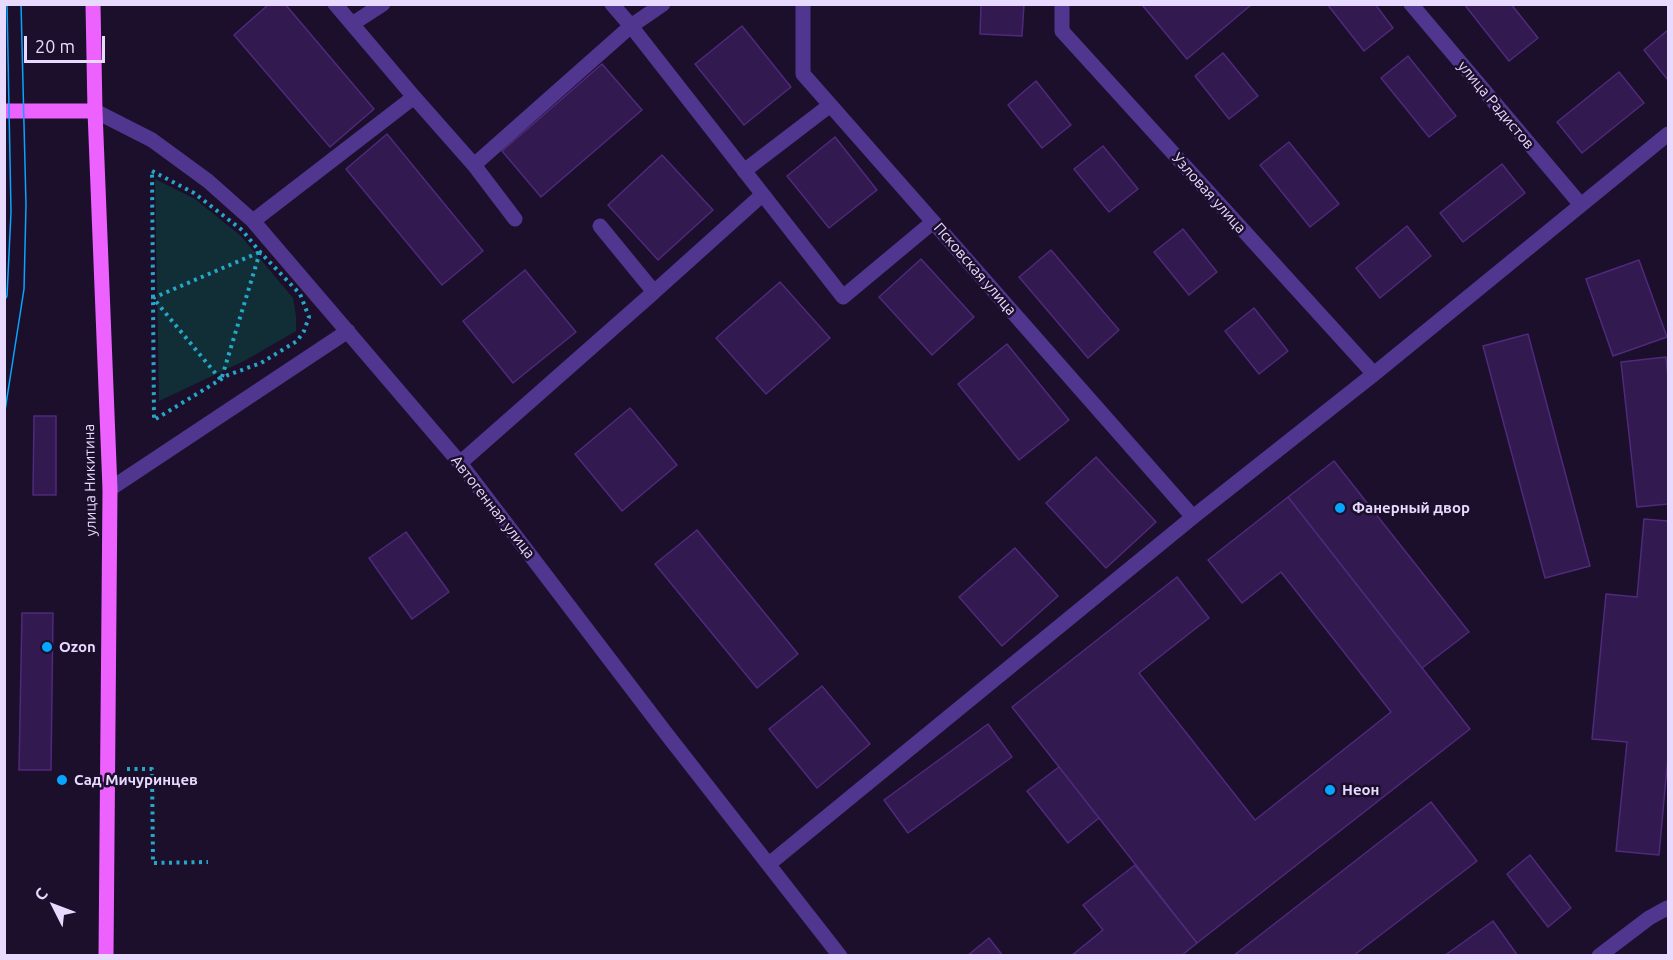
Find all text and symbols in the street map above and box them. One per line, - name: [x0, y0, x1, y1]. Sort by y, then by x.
- scale bar: [27, 24, 108, 62]
- text: 20 m: [35, 36, 75, 56]
- street label: улица Радистов: [1454, 57, 1538, 153]
- street label: Узловая улица: [1168, 149, 1250, 237]
- street label: Псковская улица: [930, 219, 1020, 319]
- street label: улица Никитина: [80, 424, 100, 536]
- street label: Автогенная улица: [447, 452, 539, 562]
- place label: Фанерный двор: [1352, 499, 1470, 517]
- marker: Фанерный двор: [1333, 501, 1347, 515]
- place label: Ozon: [59, 638, 96, 656]
- marker: Ozon: [40, 640, 54, 654]
- place label: Сад Мичуринцев: [74, 771, 198, 789]
- marker: Сад Мичуринцев: [55, 773, 69, 787]
- place label: Неон: [1342, 781, 1379, 799]
- marker: Неон: [1323, 783, 1337, 797]
- north arrow: [24, 876, 84, 936]
- text: С: [31, 884, 51, 904]

